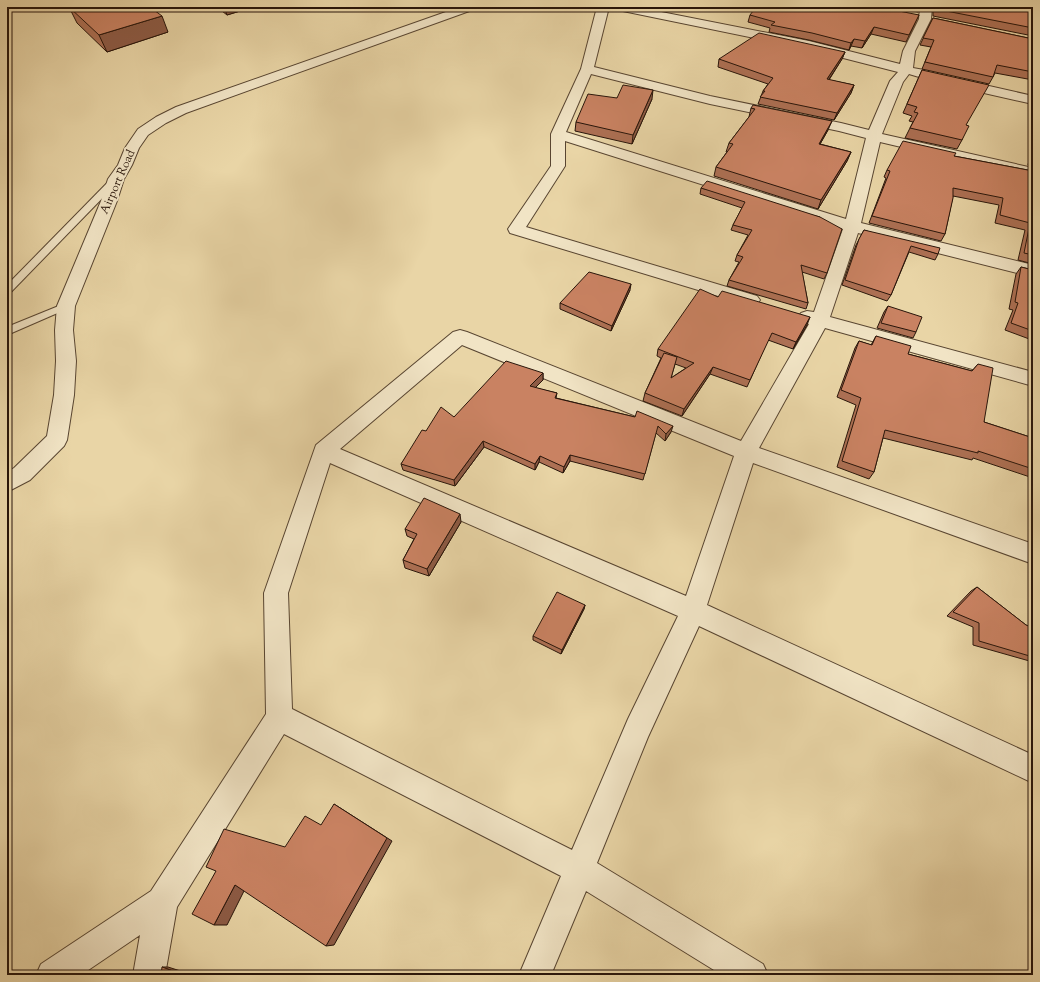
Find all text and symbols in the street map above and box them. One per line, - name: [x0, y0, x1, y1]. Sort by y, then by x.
- street label: Airport Road: [96, 147, 140, 217]

